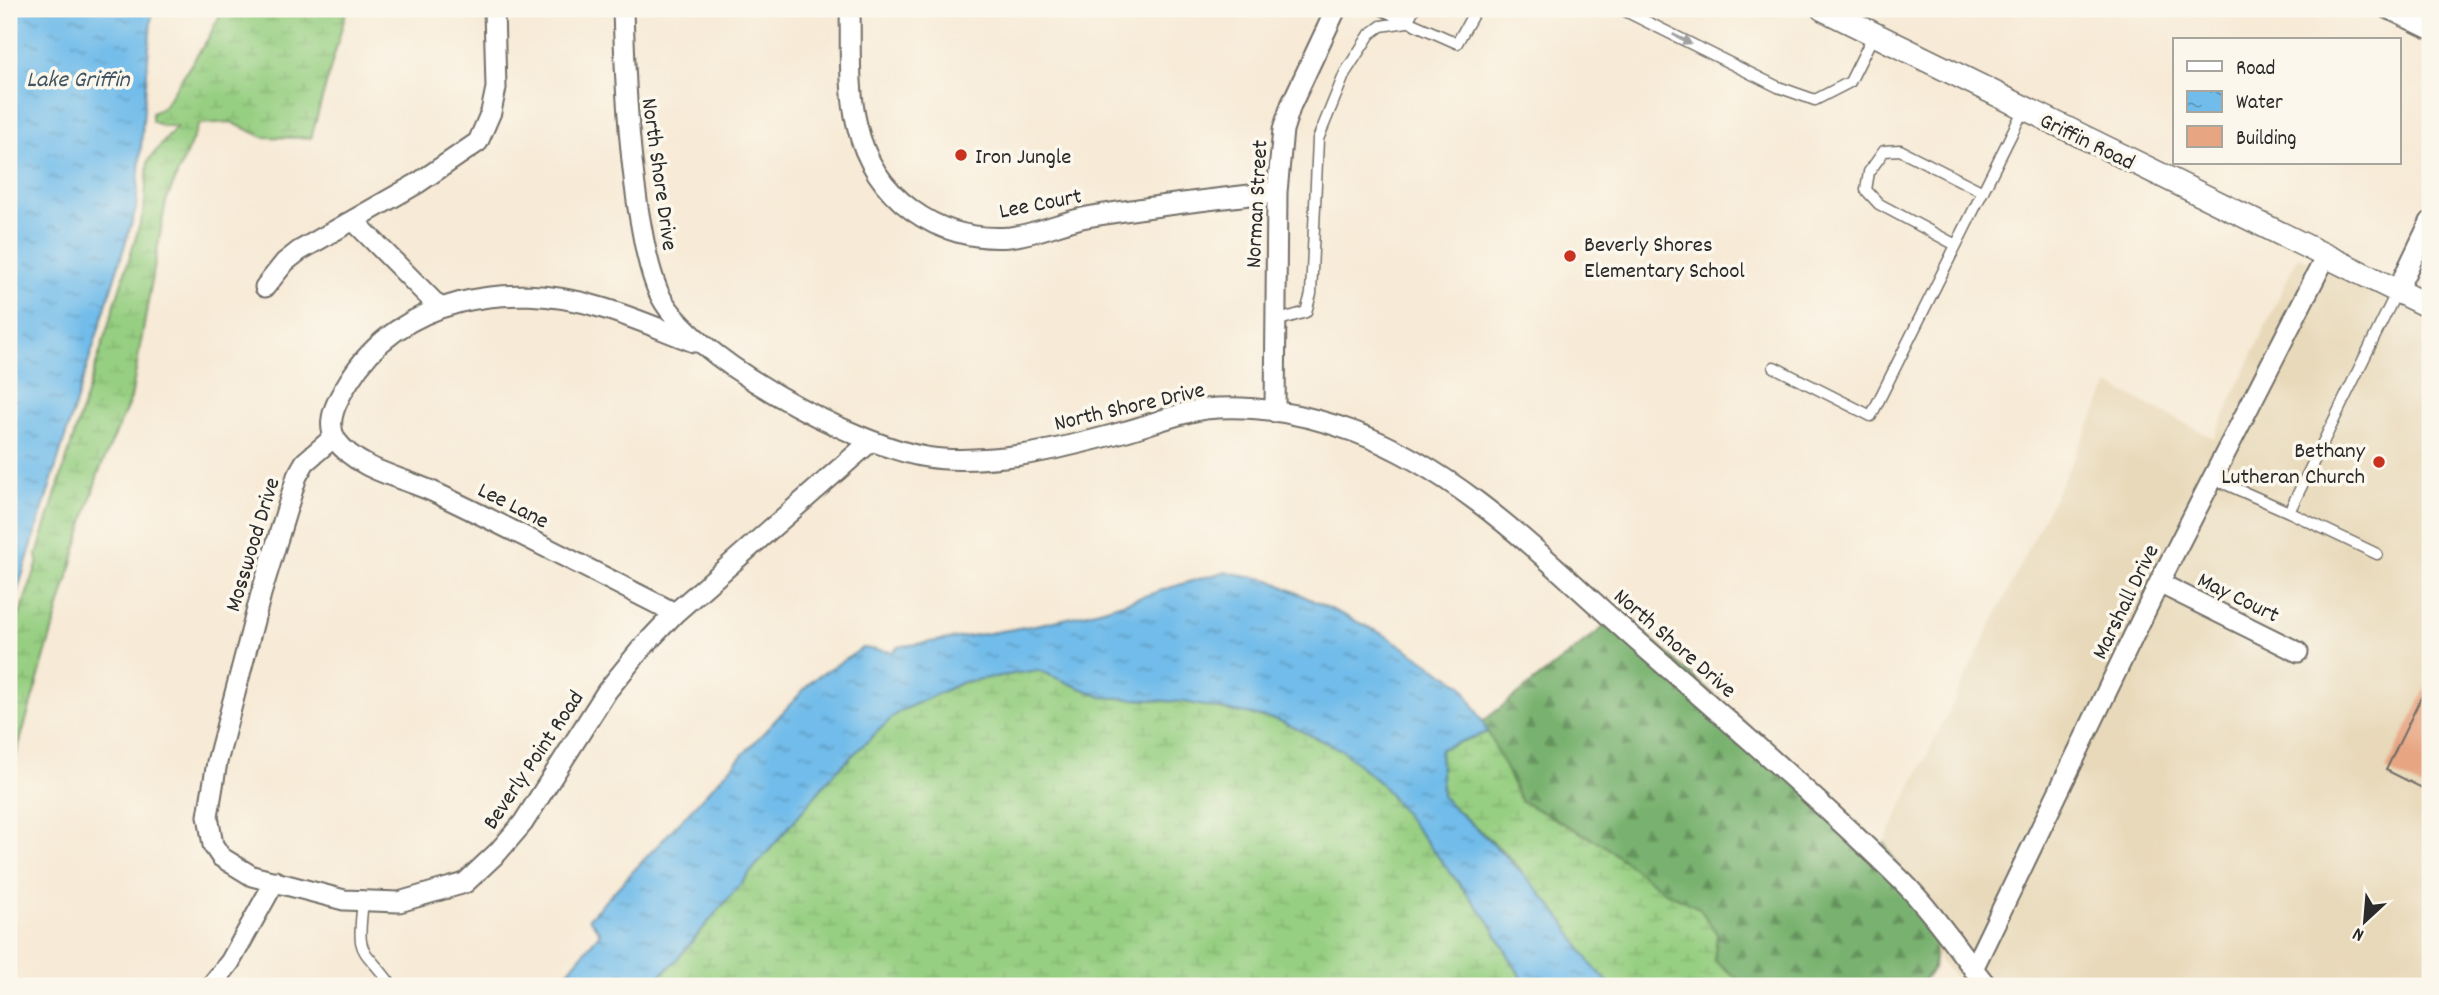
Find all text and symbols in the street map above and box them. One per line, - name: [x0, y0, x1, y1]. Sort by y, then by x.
- one-way arrow: [1672, 34, 1692, 45]
- legend: [2173, 38, 2400, 164]
- text: Road: [2236, 55, 2275, 85]
- water label: Lake Griffin: [26, 64, 131, 98]
- text: Water: [2236, 89, 2283, 119]
- street label: North Shore Drive: [631, 96, 685, 253]
- street label: Griffin Road: [2033, 106, 2140, 180]
- text: Building: [2236, 125, 2296, 155]
- street label: Norman Street: [1239, 139, 1278, 269]
- place label: Iron Jungle: [975, 142, 1071, 175]
- marker: Iron Jungle: [953, 147, 969, 163]
- street label: Lee Court: [997, 181, 1085, 230]
- place label: Beverly Shores Elementary School: [1584, 230, 1745, 289]
- marker: Beverly Shores Elementary School: [1562, 248, 1578, 264]
- street label: North Shore Drive: [1051, 375, 1208, 442]
- place label: Bethany Lutheran Church: [2221, 436, 2366, 495]
- marker: Bethany Lutheran Church: [2371, 454, 2387, 470]
- street label: Mosswood Drive: [218, 474, 290, 616]
- street label: Lee Lane: [471, 475, 554, 539]
- street label: Marshall Drive: [2085, 539, 2169, 666]
- street label: May Court: [2191, 565, 2284, 633]
- street label: North Shore Drive: [1605, 582, 1742, 707]
- street label: Beverly Point Road: [476, 685, 594, 837]
- north arrow: [2330, 886, 2400, 956]
- text: N: [2349, 919, 2369, 947]

